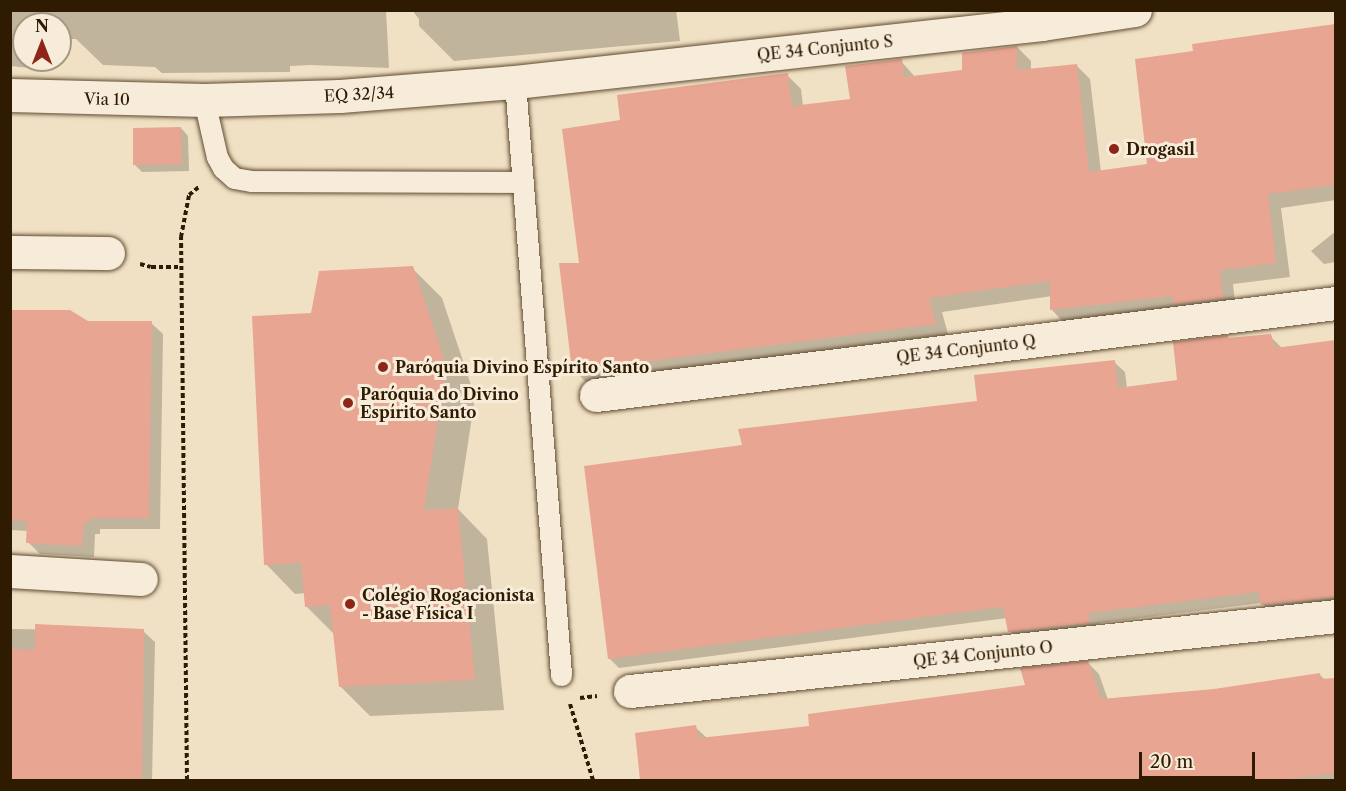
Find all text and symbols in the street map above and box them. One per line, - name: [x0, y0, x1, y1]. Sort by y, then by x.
- north arrow: [12, 12, 72, 72]
- text: N: [35, 16, 49, 36]
- street label: QE 34 Conjunto S: [756, 31, 894, 65]
- street label: EQ 32/34: [323, 83, 395, 105]
- street label: Via 10: [84, 89, 130, 109]
- place label: Drogasil: [1126, 139, 1195, 159]
- marker: Drogasil: [1107, 142, 1121, 156]
- street label: QE 34 Conjunto Q: [895, 331, 1037, 367]
- place label: Paróquia Divino Espírito Santo: [395, 357, 649, 377]
- marker: Paróquia Divino Espírito Santo: [376, 360, 390, 374]
- place label: Paróquia do Divino Espírito Santo: [360, 384, 519, 422]
- marker: Paróquia do Divino Espírito Santo: [341, 396, 355, 410]
- place label: Colégio Rogacionista - Base Física I: [362, 585, 535, 623]
- marker: Colégio Rogacionista - Base Física I: [343, 597, 357, 611]
- street label: QE 34 Conjunto O: [912, 637, 1054, 671]
- scale bar: [1142, 740, 1258, 778]
- text: 20 m: [1150, 751, 1193, 773]

